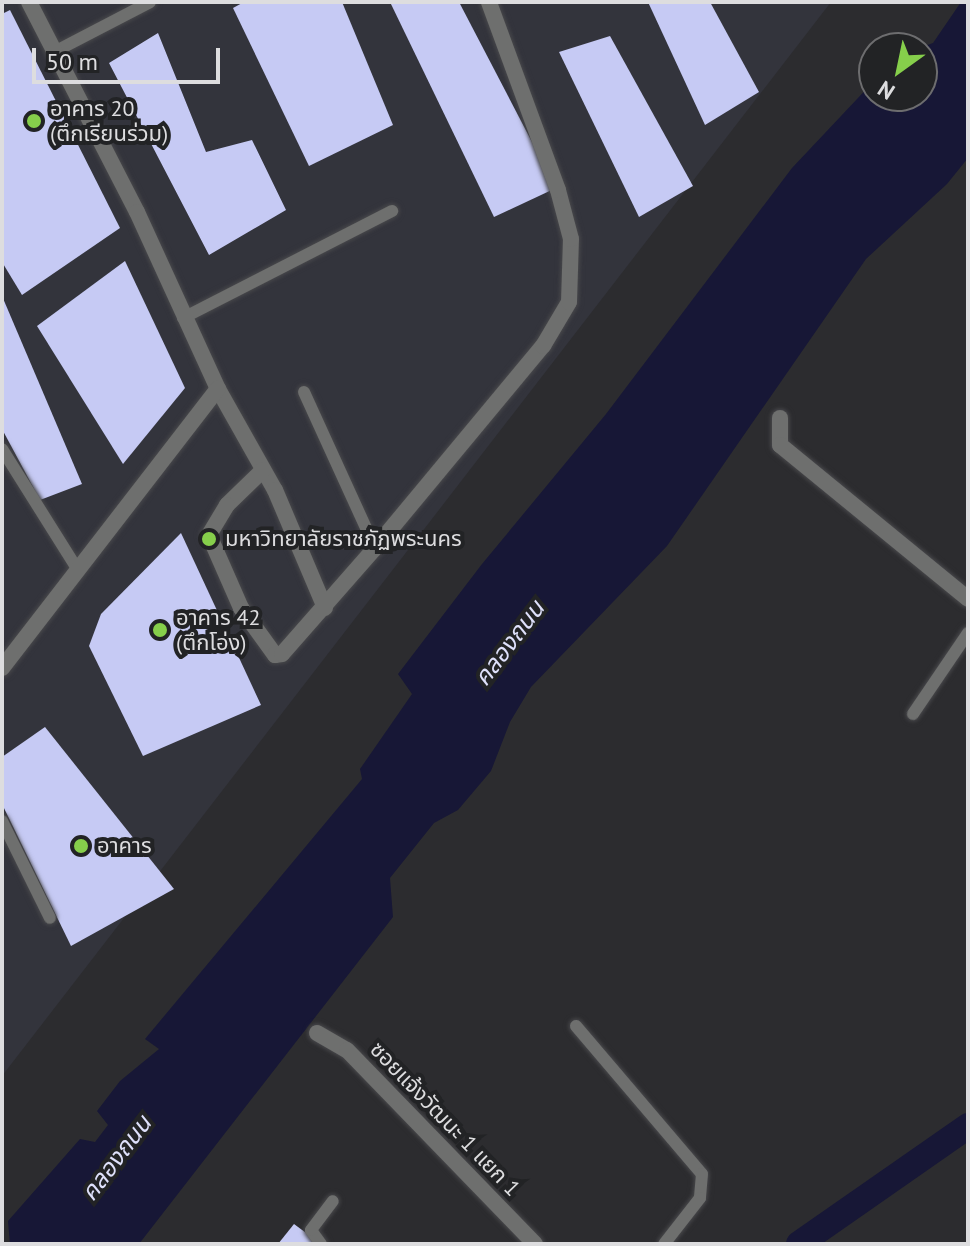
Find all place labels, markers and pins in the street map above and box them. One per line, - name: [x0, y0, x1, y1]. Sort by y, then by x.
- place label: อาคาร 20 (ตึกเรียนร่วม): [50, 95, 168, 146]
- marker: อาคาร 20 (ตึกเรียนร่วม): [25, 112, 43, 130]
- place label: มหาวิทยาลัยราชภัฏพระนคร: [225, 526, 462, 552]
- marker: มหาวิทยาลัยราชภัฏพระนคร: [200, 530, 218, 548]
- place label: อาคาร 42 (ตึกโอ่ง): [176, 604, 261, 656]
- marker: อาคาร 42 (ตึกโอ่ง): [151, 621, 169, 639]
- place label: อาคาร: [97, 833, 152, 859]
- marker: อาคาร: [72, 837, 90, 855]

